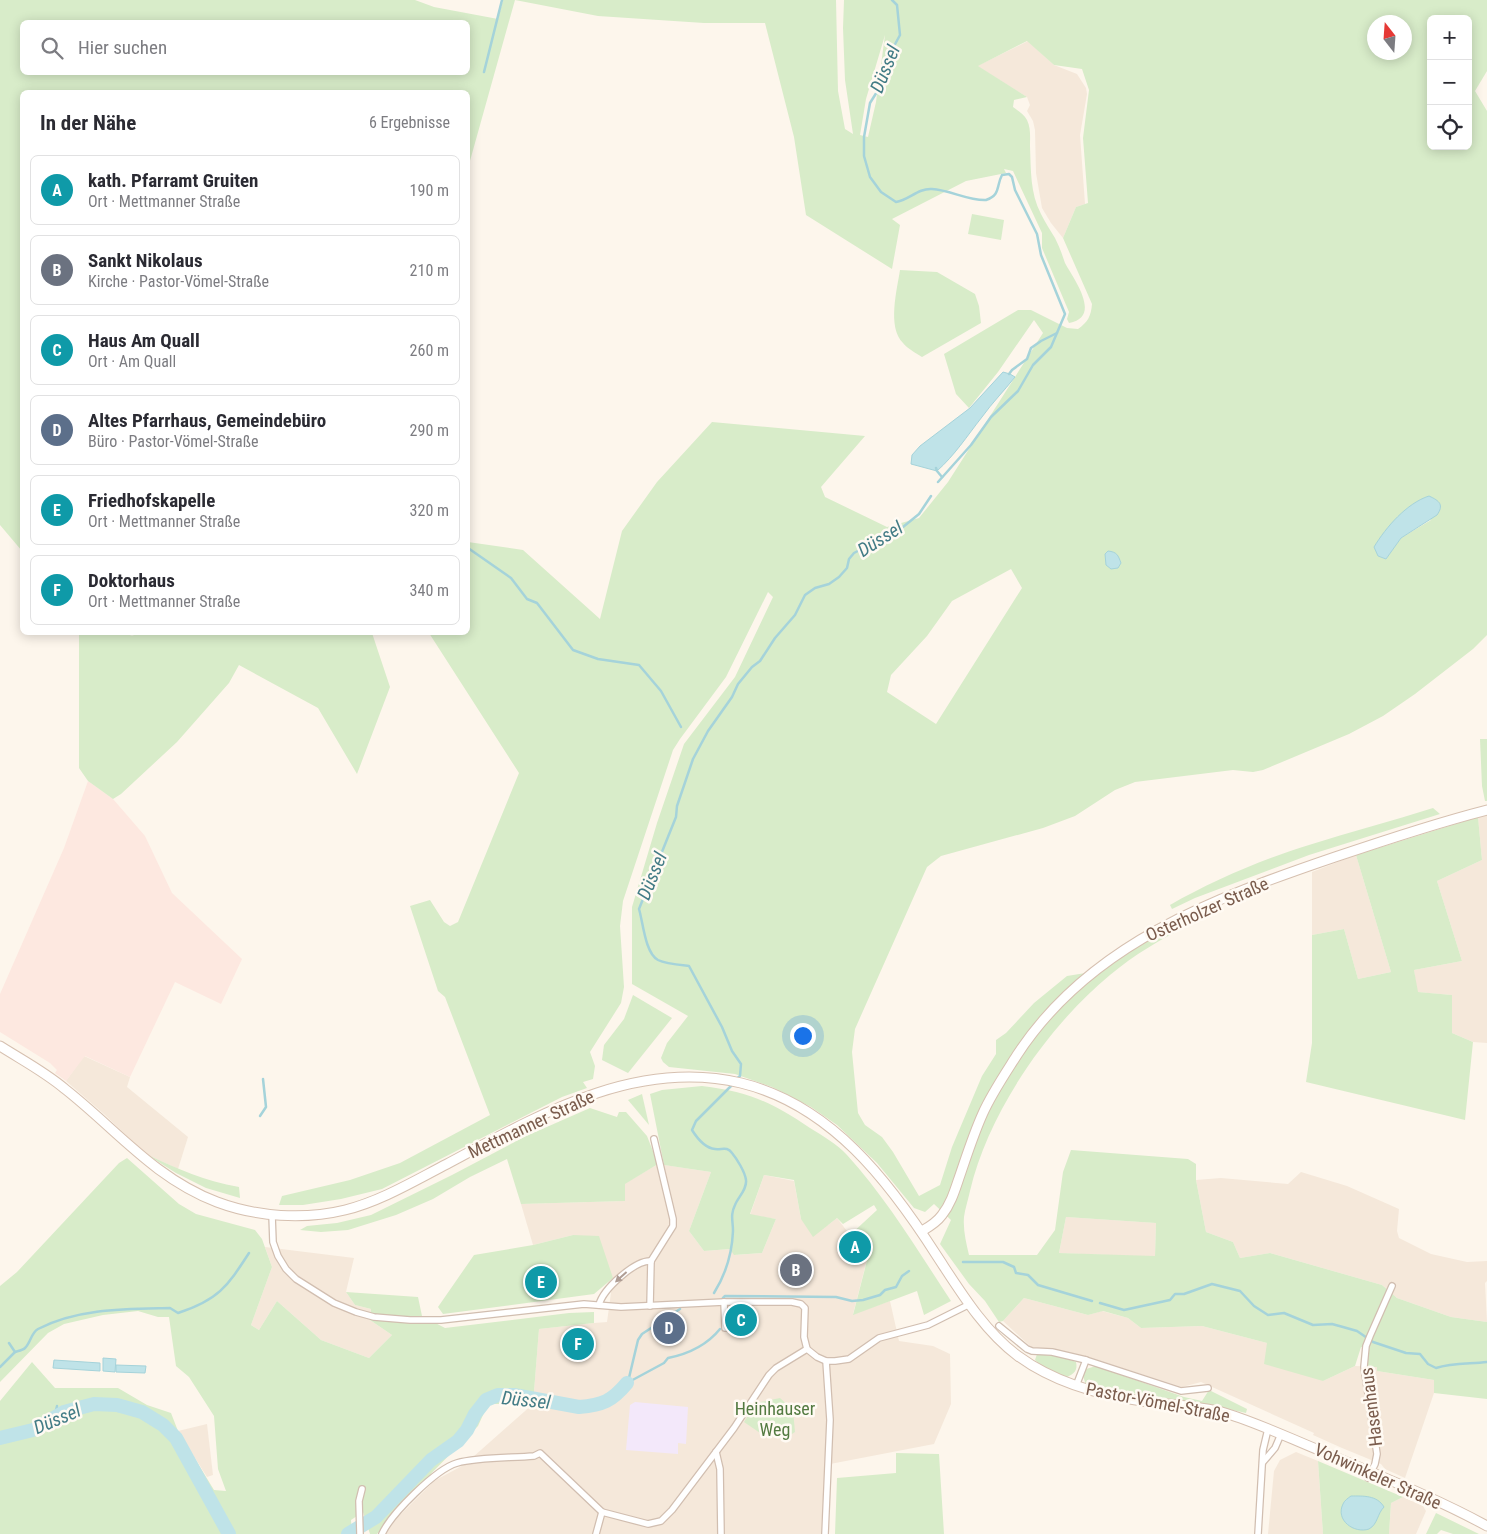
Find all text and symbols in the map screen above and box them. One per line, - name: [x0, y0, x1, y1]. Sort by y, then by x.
- north arrow: [1367, 15, 1412, 60]
- map controls: [1427, 15, 1472, 150]
- button: +: [1427, 15, 1472, 60]
- search box: [20, 20, 470, 75]
- icon: search: [38, 34, 66, 62]
- text: Hier suchen: [78, 36, 167, 59]
- water label: Düssel: [865, 41, 905, 96]
- button: −: [1427, 60, 1472, 105]
- button: locate: [1427, 105, 1472, 150]
- text: In der Nähe: [40, 111, 136, 135]
- text: 6 Ergebnisse: [369, 113, 450, 132]
- text: kath. Pfarramt Gruiten: [88, 169, 258, 192]
- text: A: [52, 181, 62, 200]
- text: 190 m: [410, 181, 449, 200]
- text: Ort · Mettmanner Straße: [88, 192, 240, 211]
- text: Sankt Nikolaus: [88, 249, 203, 272]
- text: B: [53, 261, 61, 280]
- text: 210 m: [410, 261, 449, 280]
- text: Kirche · Pastor-Vömel-Straße: [88, 272, 269, 291]
- text: Haus Am Quall: [88, 329, 200, 352]
- text: C: [52, 341, 62, 360]
- text: 260 m: [410, 341, 449, 360]
- text: Ort · Am Quall: [88, 352, 176, 371]
- text: Altes Pfarrhaus, Gemeindebüro: [88, 409, 326, 432]
- text: D: [52, 421, 62, 440]
- text: 290 m: [410, 421, 449, 440]
- text: Büro · Pastor-Vömel-Straße: [88, 432, 259, 451]
- text: Friedhofskapelle: [88, 489, 215, 512]
- text: E: [53, 501, 61, 520]
- text: 320 m: [410, 501, 449, 520]
- text: Ort · Mettmanner Straße: [88, 512, 240, 531]
- water label: Düssel: [853, 516, 908, 562]
- text: Doktorhaus: [88, 569, 175, 592]
- text: F: [53, 581, 61, 600]
- text: 340 m: [410, 581, 449, 600]
- text: Ort · Mettmanner Straße: [88, 592, 240, 611]
- water label: Düssel: [632, 848, 672, 903]
- street label: Osterholzer Straße: [1142, 873, 1272, 945]
- your location: [790, 1023, 816, 1049]
- street label: Mettmanner Straße: [465, 1086, 597, 1162]
- pin: A: [839, 1228, 871, 1266]
- pin: B: [780, 1251, 812, 1289]
- pin: E: [525, 1263, 557, 1301]
- one-way arrow: [615, 1272, 628, 1283]
- pin: C: [725, 1301, 757, 1339]
- pin: D: [653, 1309, 685, 1347]
- pin: F: [562, 1325, 594, 1363]
- street label: Hasenhaus: [1356, 1366, 1386, 1448]
- street label: Pastor-Vömel-Straße: [1084, 1378, 1232, 1426]
- water label: Düssel: [500, 1386, 552, 1414]
- park label: Heinhauser Weg: [735, 1398, 816, 1440]
- water label: Düssel: [30, 1399, 85, 1439]
- street label: Vohwinkeler Straße: [1311, 1439, 1445, 1513]

